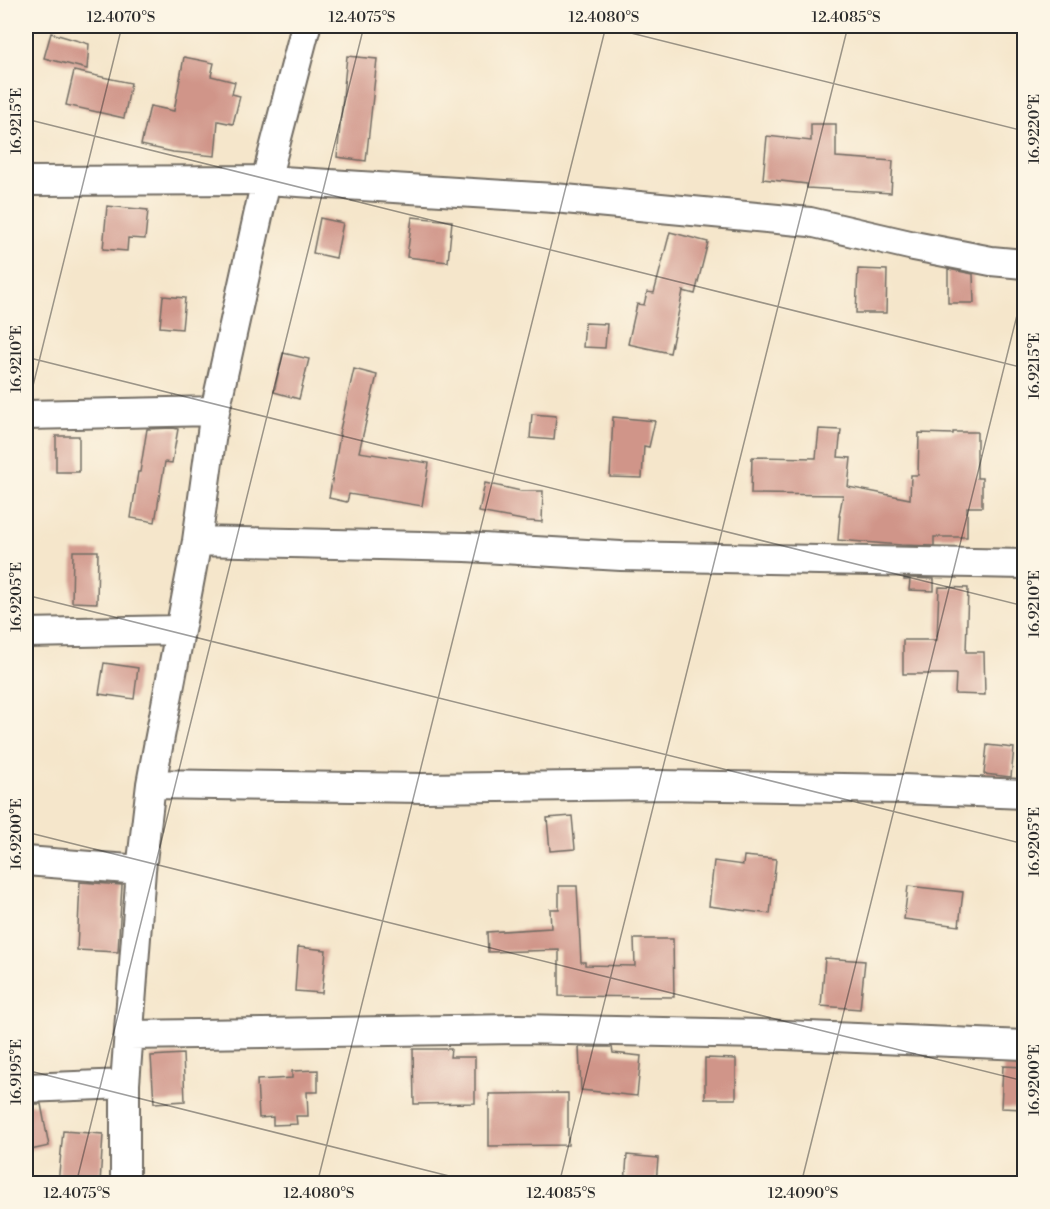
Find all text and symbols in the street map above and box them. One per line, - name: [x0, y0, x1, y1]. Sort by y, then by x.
- text: 12.4070°S: [87, 8, 155, 27]
- text: 12.4075°S: [329, 8, 395, 27]
- text: 12.4080°S: [569, 8, 639, 27]
- text: 12.4085°S: [811, 8, 881, 27]
- text: 16.9215°E: [7, 88, 26, 154]
- text: 16.9220°E: [1025, 94, 1044, 164]
- text: 16.9210°E: [7, 325, 26, 393]
- text: 16.9215°E: [1025, 333, 1044, 399]
- text: 16.9205°E: [7, 562, 26, 632]
- text: 16.9210°E: [1025, 570, 1044, 638]
- text: 16.9200°E: [7, 798, 26, 870]
- text: 16.9205°E: [1025, 807, 1044, 877]
- text: 16.9195°E: [7, 1039, 26, 1105]
- text: 16.9200°E: [1025, 1044, 1044, 1116]
- text: 12.4075°S: [44, 1184, 110, 1203]
- text: 12.4080°S: [284, 1184, 354, 1203]
- text: 12.4085°S: [526, 1184, 596, 1203]
- text: 12.4090°S: [768, 1184, 838, 1203]

